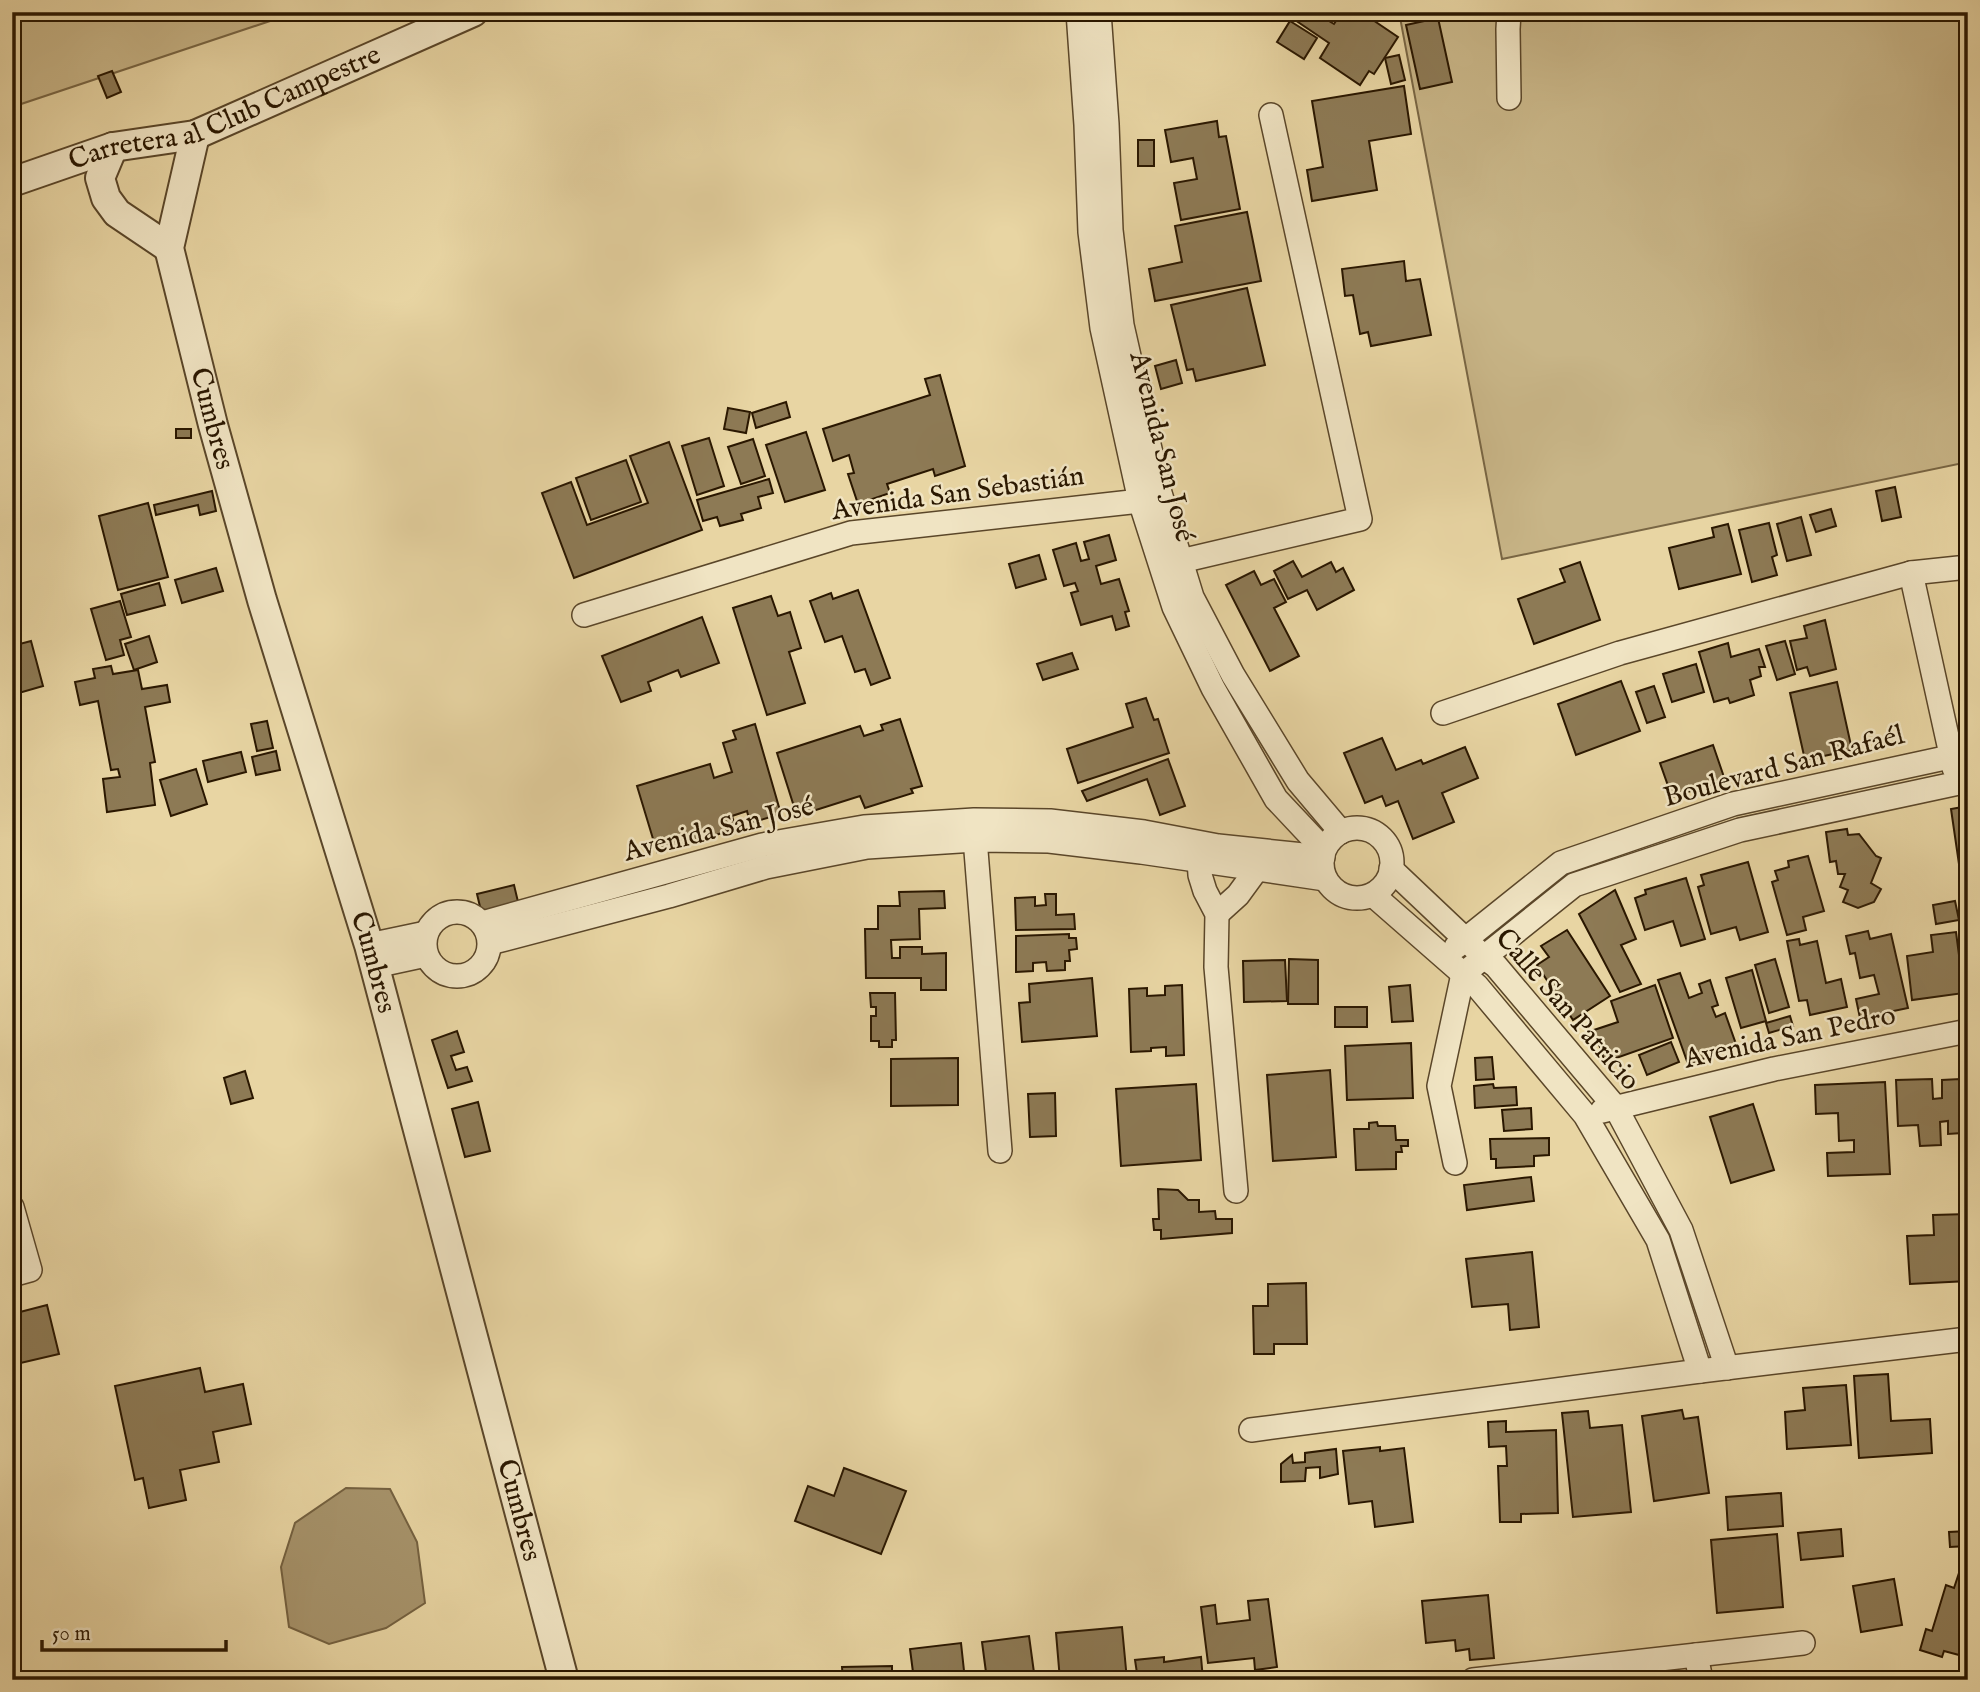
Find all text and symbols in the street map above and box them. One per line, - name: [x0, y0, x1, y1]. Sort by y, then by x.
- street label: Carretera al Club Campestre: [64, 38, 386, 179]
- street label: Avenida San José: [1120, 347, 1202, 546]
- street label: Cumbres: [182, 364, 242, 474]
- street label: Avenida San Sebastián: [829, 459, 1087, 529]
- street label: Boulevard San Rafaél: [1660, 718, 1908, 816]
- street label: Avenida San José: [619, 789, 818, 871]
- street label: Cumbres: [342, 907, 404, 1017]
- street label: Calle San Patricio: [1487, 922, 1647, 1098]
- street label: Avenida San Pedro: [1680, 998, 1899, 1078]
- street label: Cumbres: [489, 1455, 549, 1565]
- scale bar: [42, 1608, 226, 1652]
- text: 50 m: [52, 1621, 91, 1648]

